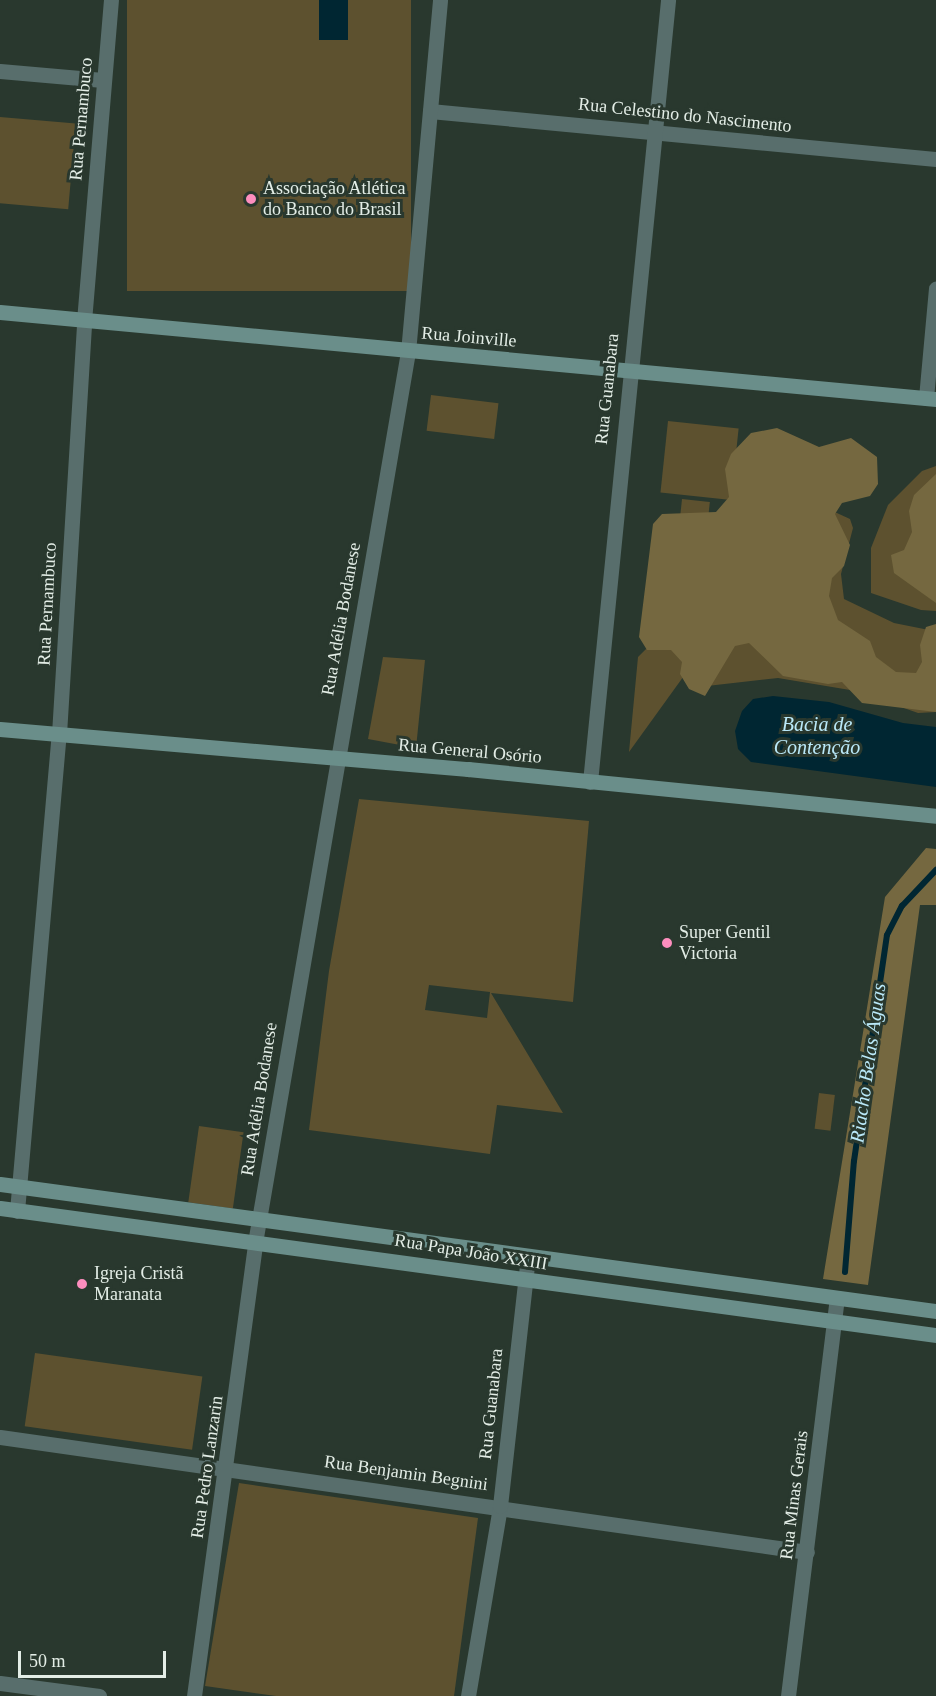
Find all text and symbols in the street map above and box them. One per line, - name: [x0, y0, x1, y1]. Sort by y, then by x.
- street label: Rua Pernambuco: [65, 57, 97, 181]
- street label: Rua Celestino do Nascimento: [577, 93, 793, 137]
- place label: Associação Atlética do Banco do Brasil: [263, 178, 406, 220]
- marker: Associação Atlética do Banco do Brasil: [244, 192, 258, 206]
- street label: Rua Joinville: [420, 322, 518, 352]
- street label: Rua Guanabara: [590, 332, 624, 446]
- street label: Rua Adélia Bodanese: [317, 540, 365, 698]
- street label: Rua Pernambuco: [33, 542, 61, 666]
- water label: Bacia de Contenção: [774, 712, 860, 759]
- street label: Rua General Osório: [397, 734, 543, 768]
- place label: Super Gentil Victoria: [679, 922, 770, 964]
- marker: Super Gentil Victoria: [660, 936, 674, 950]
- water label: Riacho Belas Águas: [845, 982, 891, 1144]
- street label: Rua Adélia Bodanese: [236, 1020, 282, 1178]
- street label: Rua Papa João XXIII: [393, 1229, 549, 1275]
- place label: Igreja Cristã Maranata: [94, 1263, 183, 1306]
- marker: Igreja Cristã Maranata: [75, 1277, 89, 1291]
- street label: Rua Guanabara: [474, 1347, 508, 1461]
- street label: Rua Pedro Lanzarin: [186, 1394, 228, 1540]
- street label: Rua Minas Gerais: [775, 1429, 813, 1561]
- street label: Rua Benjamin Begnini: [323, 1451, 489, 1495]
- scale bar: [21, 1639, 170, 1677]
- text: 50 m: [29, 1651, 66, 1671]

